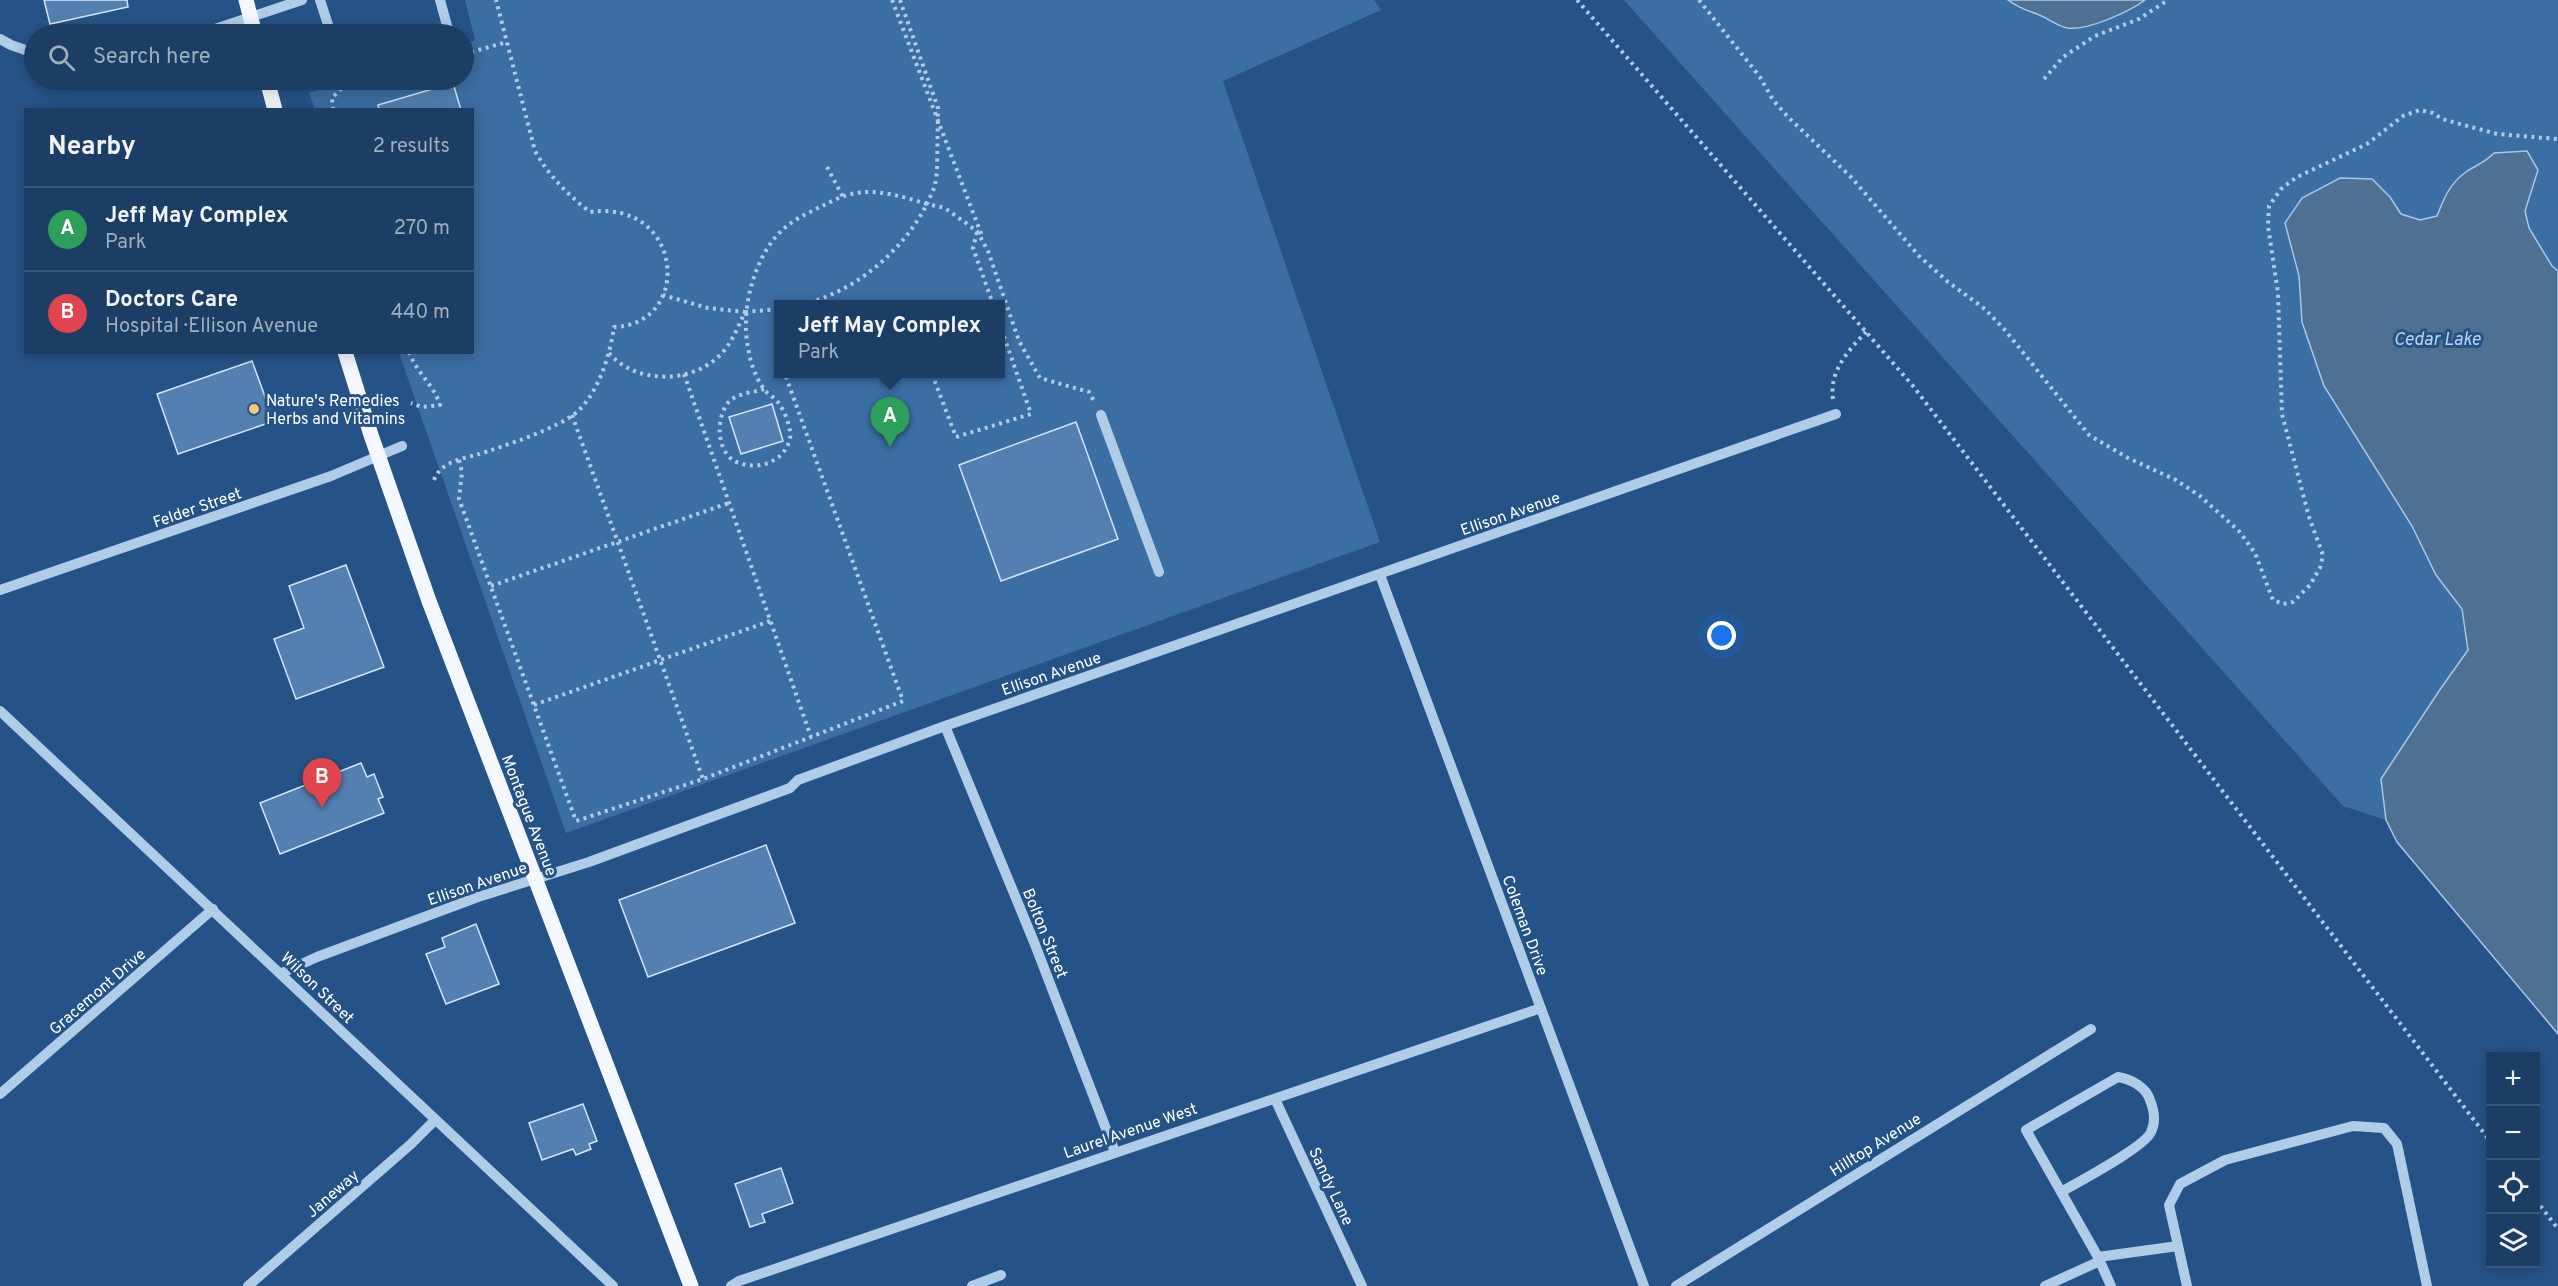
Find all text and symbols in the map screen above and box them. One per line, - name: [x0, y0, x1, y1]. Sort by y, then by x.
- search box: [24, 24, 474, 90]
- icon: search: [45, 41, 78, 74]
- text: Search here: [93, 44, 211, 71]
- text: Nearby: [48, 131, 136, 164]
- text: 2 results: [373, 134, 450, 160]
- text: Jeff May Complex: [105, 203, 288, 230]
- text: A: [60, 216, 75, 242]
- text: 270 m: [394, 216, 450, 242]
- text: Park: [105, 230, 146, 256]
- text: Doctors Care: [105, 287, 238, 314]
- text: B: [61, 300, 74, 326]
- text: 440 m: [391, 300, 450, 326]
- popup: [774, 300, 1005, 378]
- text: Jeff May Complex: [798, 313, 981, 340]
- text: Hospital · Ellison Avenue: [105, 314, 318, 340]
- water label: Cedar Lake: [2393, 329, 2481, 352]
- text: Park: [798, 340, 839, 366]
- place label: Nature's Remedies Herbs and Vitamins: [266, 392, 405, 430]
- pin: A: [870, 398, 910, 447]
- marker: Nature's Remedies Herbs and Vitamins: [247, 402, 261, 416]
- street label: Felder Street: [151, 484, 245, 533]
- street label: Ellison Avenue: [1458, 489, 1563, 541]
- your location: [1707, 621, 1736, 650]
- street label: Ellison Avenue: [999, 649, 1104, 701]
- street label: Montague Avenue: [496, 752, 560, 879]
- pin: B: [302, 758, 342, 808]
- street label: Ellison Avenue: [425, 859, 530, 911]
- street label: Coleman Drive: [1497, 873, 1552, 979]
- street label: Bolton Street: [1017, 886, 1071, 982]
- street label: Gracemont Drive: [46, 945, 151, 1040]
- street label: Wilson Street: [276, 948, 358, 1029]
- map controls: [2486, 1052, 2540, 1268]
- button: +: [2486, 1052, 2540, 1106]
- street label: Laurel Avenue West: [1061, 1100, 1200, 1164]
- button: −: [2486, 1106, 2540, 1160]
- street label: Hilltop Avenue: [1827, 1110, 1925, 1182]
- street label: Sandy Lane: [1303, 1145, 1357, 1229]
- button: locate: [2486, 1160, 2540, 1214]
- street label: Janeway: [303, 1166, 364, 1223]
- button: layers: [2486, 1214, 2540, 1268]

